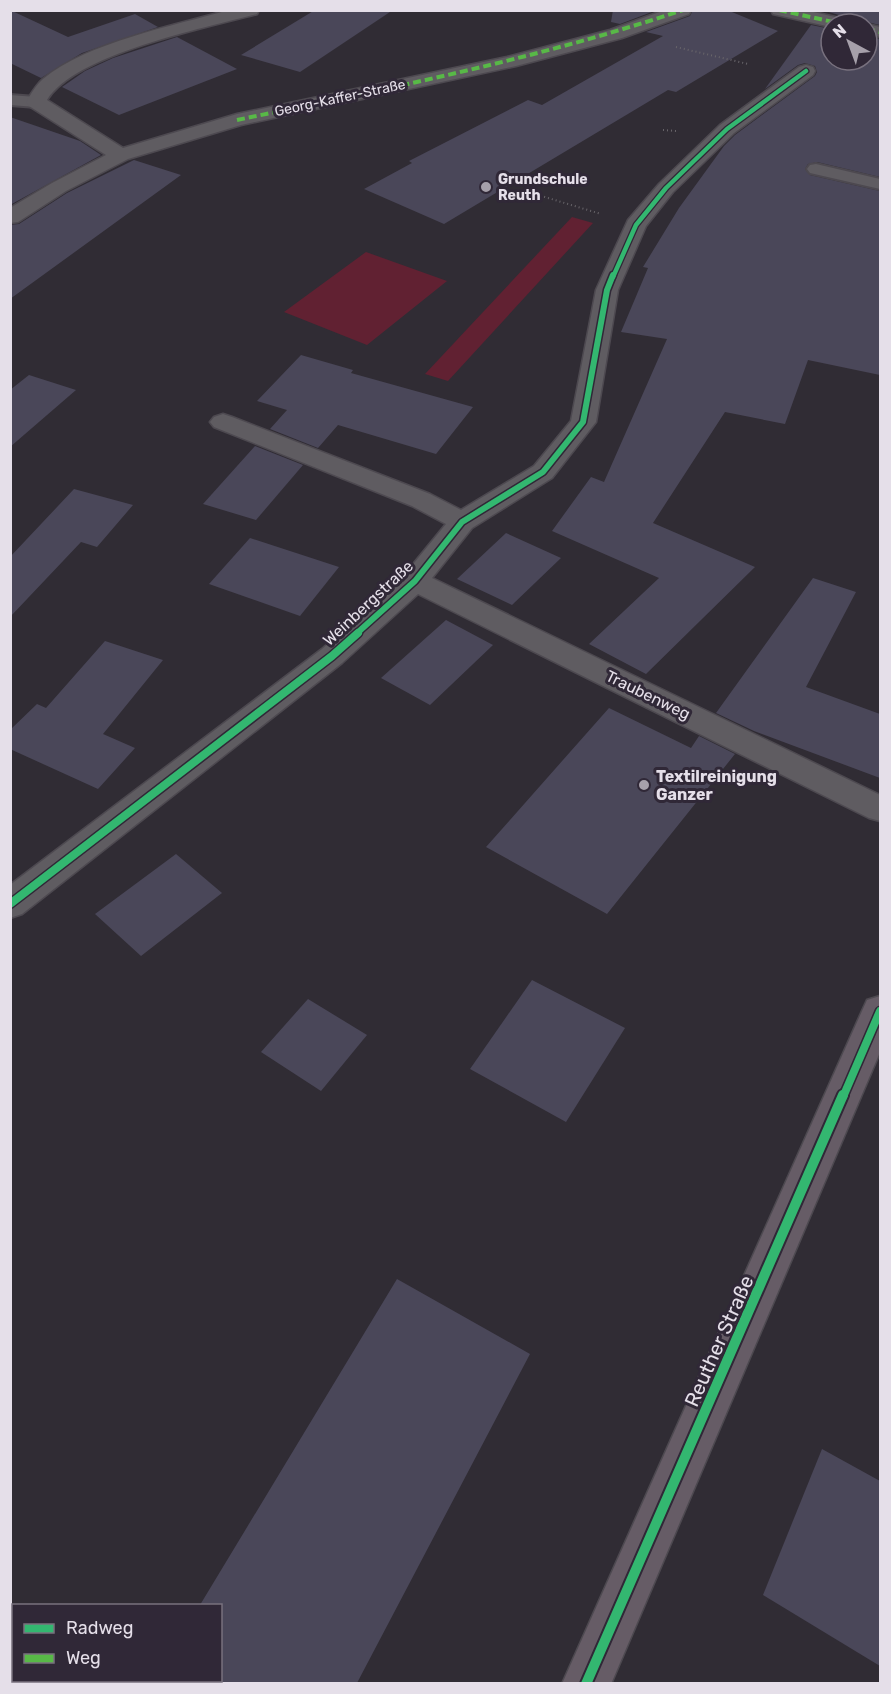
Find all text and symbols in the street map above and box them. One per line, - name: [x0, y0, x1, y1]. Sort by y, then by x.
- north arrow: [819, 12, 879, 72]
- text: N: [829, 20, 850, 42]
- street label: Georg-Kaffer-Straße: [273, 76, 407, 120]
- place label: Grundschule Reuth: [498, 171, 588, 204]
- marker: Grundschule Reuth: [479, 180, 493, 194]
- street label: Weinbergstraße: [319, 556, 417, 650]
- street label: Traubenweg: [603, 666, 693, 724]
- place label: Textilreinigung Ganzer: [656, 767, 777, 804]
- marker: Textilreinigung Ganzer: [637, 778, 651, 792]
- street label: Reuther Straße: [679, 1272, 759, 1410]
- legend: [12, 1604, 222, 1682]
- text: Radweg: [66, 1617, 133, 1639]
- text: Weg: [66, 1647, 101, 1669]

